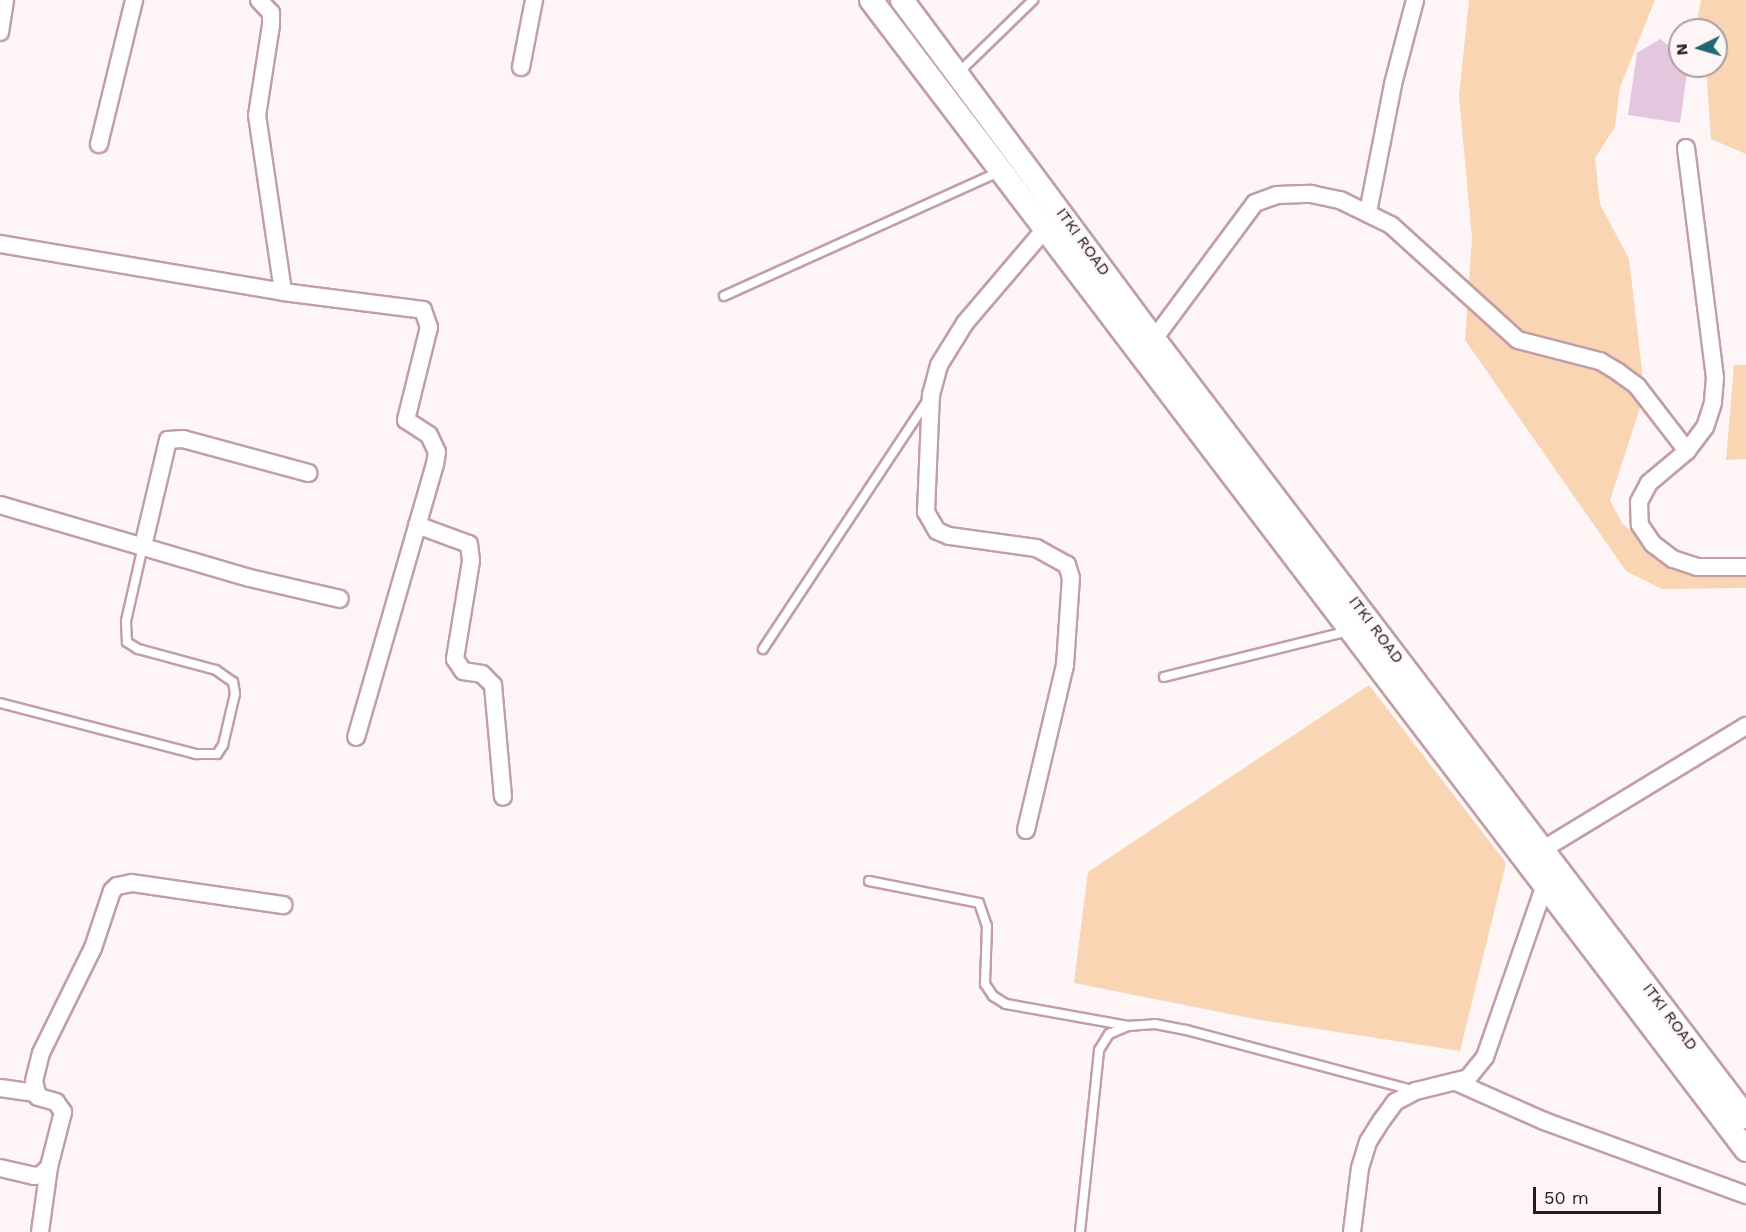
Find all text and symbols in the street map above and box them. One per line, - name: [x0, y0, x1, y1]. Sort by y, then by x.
- north arrow: [1668, 18, 1728, 78]
- text: N: [1672, 43, 1692, 56]
- street label: ITKI ROAD: [1052, 204, 1114, 280]
- street label: ITKI ROAD: [1344, 593, 1408, 667]
- street label: ITKI ROAD: [1638, 980, 1702, 1054]
- scale bar: [1536, 1175, 1664, 1213]
- text: 50 m: [1544, 1187, 1589, 1208]

